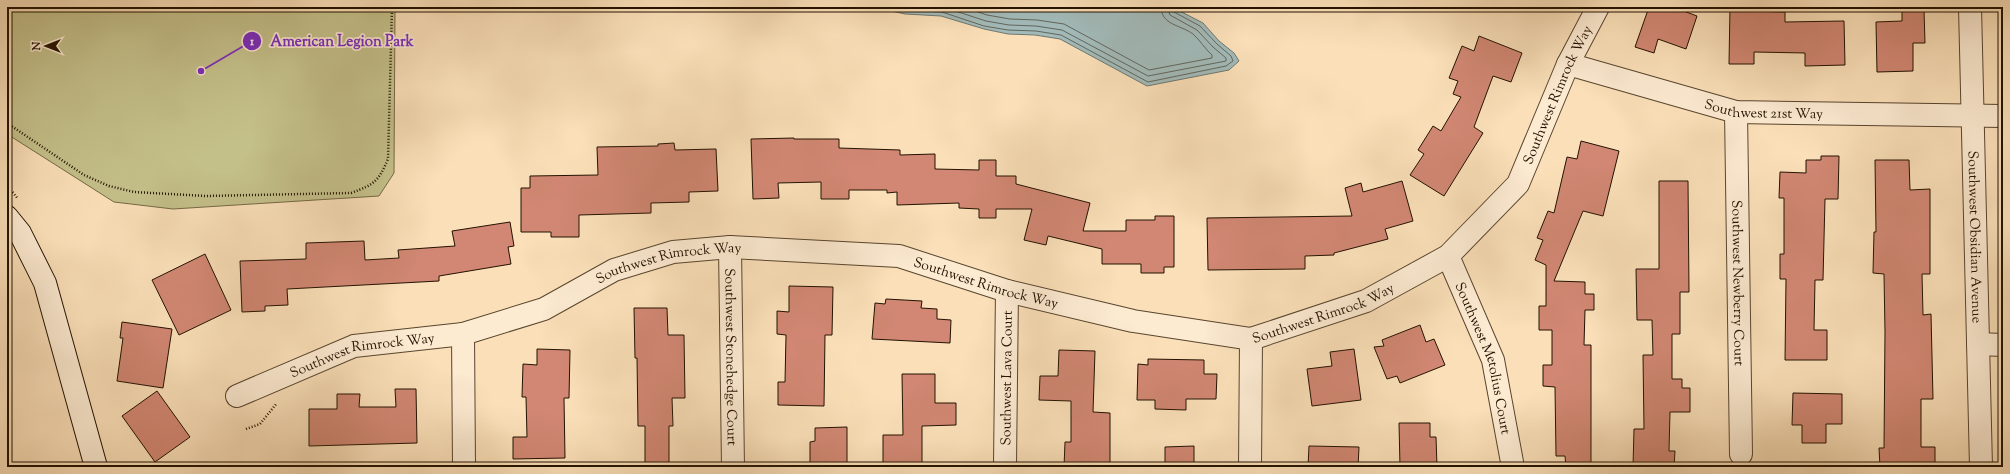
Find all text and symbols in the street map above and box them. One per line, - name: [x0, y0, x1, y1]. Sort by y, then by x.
- street label: Southwest Rimrock Way: [1519, 23, 1598, 168]
- north arrow: [26, 26, 66, 66]
- callout: American Legion Park: [242, 27, 421, 54]
- text: American Legion Park: [270, 32, 415, 53]
- text: 1: [249, 33, 255, 51]
- text: N: [29, 41, 45, 51]
- street label: Southwest 21st Way: [1701, 95, 1823, 125]
- street label: Southwest Obsidian Avenue: [1961, 151, 1986, 323]
- street label: Southwest Newberry Court: [1725, 200, 1748, 366]
- street label: Southwest Rimrock Way: [593, 239, 742, 290]
- street label: Southwest Rimrock Way: [910, 253, 1060, 315]
- street label: Southwest Stonehedge Court: [718, 268, 741, 446]
- street label: Southwest Rimrock Way: [1250, 279, 1399, 350]
- street label: Southwest Metolius Court: [1449, 280, 1515, 437]
- street label: Southwest Lava Court: [997, 310, 1019, 446]
- street label: Southwest Rimrock Way: [287, 329, 436, 384]

